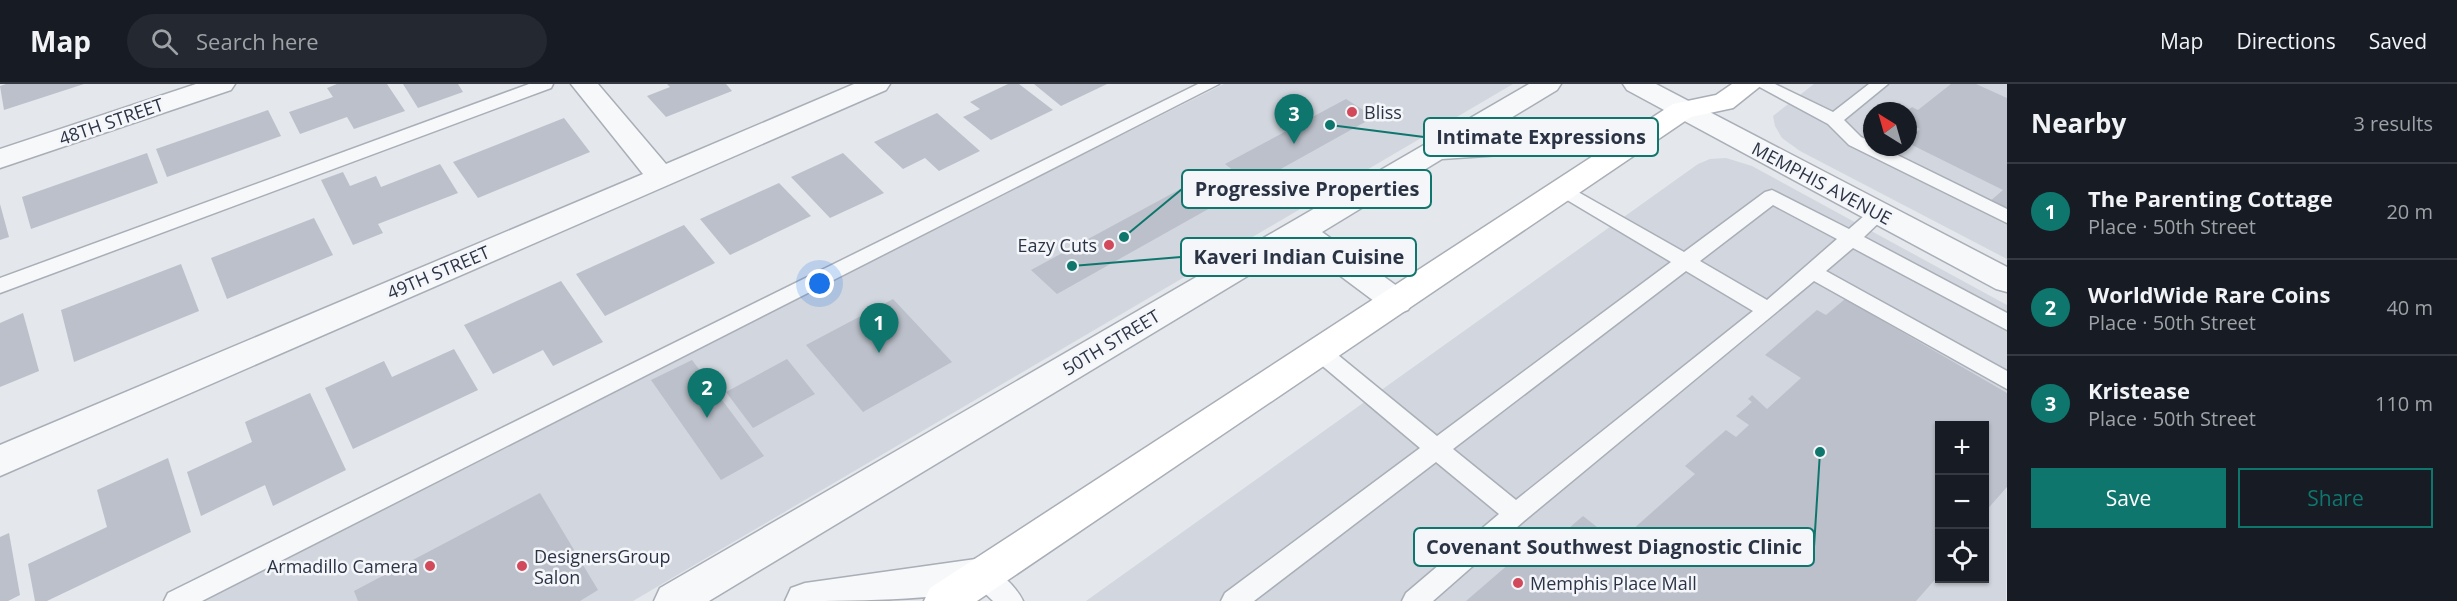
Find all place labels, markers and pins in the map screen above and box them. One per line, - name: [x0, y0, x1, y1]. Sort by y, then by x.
- pin: 3: [1274, 94, 1314, 144]
- place label: Bliss: [1364, 100, 1402, 124]
- marker: Bliss: [1345, 105, 1359, 119]
- callout: Intimate Expressions: [1424, 118, 1658, 156]
- callout: Progressive Properties: [1182, 170, 1431, 208]
- place label: Eazy Cuts: [1017, 233, 1097, 257]
- marker: Eazy Cuts: [1102, 238, 1116, 252]
- callout: Kaveri Indian Cuisine: [1181, 238, 1416, 276]
- pin: 1: [860, 304, 898, 353]
- pin: 2: [688, 368, 726, 418]
- callout: Covenant Southwest Diagnostic Clinic: [1414, 528, 1814, 566]
- place label: DesignersGroup Salon: [534, 544, 670, 589]
- place label: Armadillo Camera: [267, 554, 418, 578]
- marker: Armadillo Camera: [423, 559, 437, 573]
- marker: DesignersGroup Salon: [515, 559, 529, 573]
- place label: Memphis Place Mall: [1530, 571, 1697, 595]
- marker: Memphis Place Mall: [1511, 576, 1525, 590]

